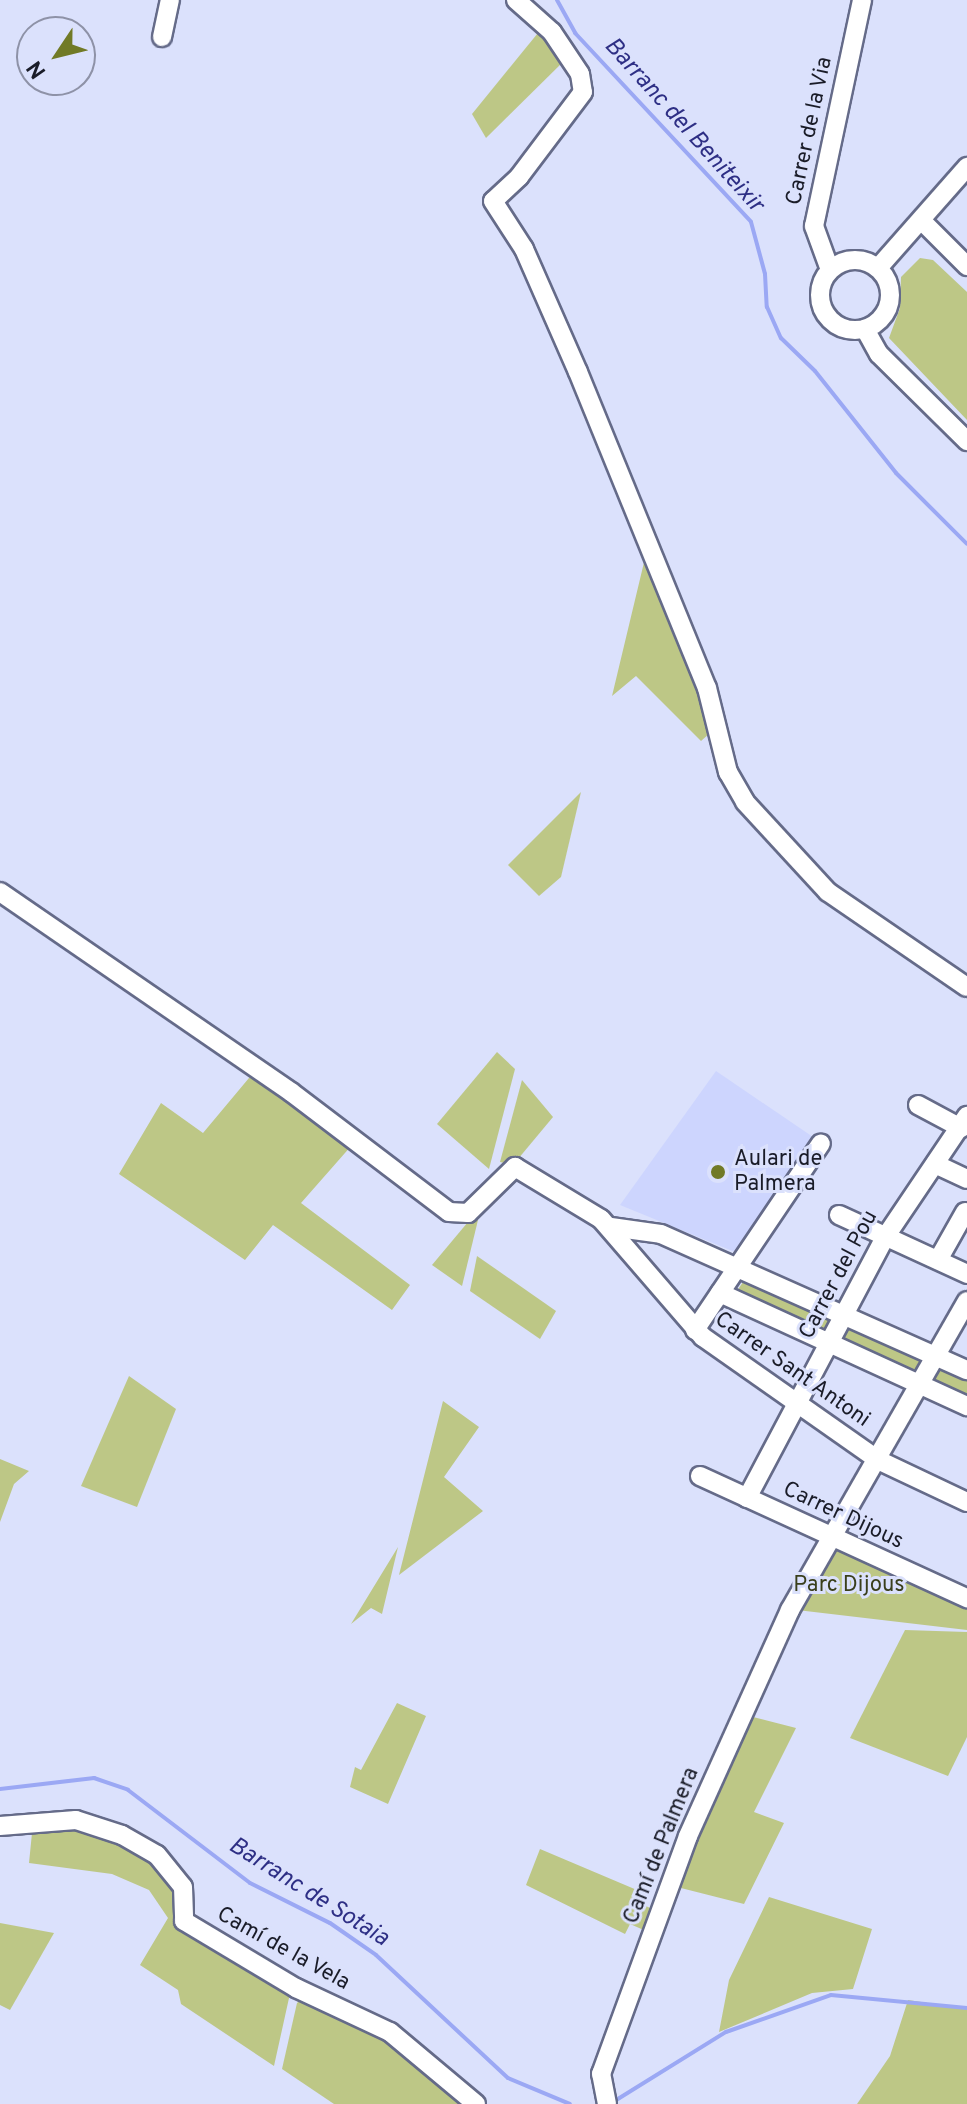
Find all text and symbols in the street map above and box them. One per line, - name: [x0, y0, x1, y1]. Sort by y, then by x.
- north arrow: [16, 16, 96, 96]
- water label: Barranc del Beniteixir: [597, 33, 769, 219]
- street label: Carrer de la Via: [781, 54, 839, 208]
- text: N: [22, 55, 53, 83]
- place label: Aulari de Palmera: [734, 1146, 822, 1198]
- marker: Aulari de Palmera: [709, 1163, 727, 1181]
- street label: Carrer del Pou: [794, 1206, 884, 1344]
- street label: Carrer Sant Antoni: [709, 1306, 875, 1434]
- street label: Carrer Dijous: [778, 1477, 908, 1555]
- park label: Parc Dijous: [793, 1573, 905, 1599]
- street label: Camí de Palmera: [619, 1764, 705, 1928]
- water label: Barranc de Sotaia: [223, 1832, 393, 1954]
- street label: Camí de la Vela: [212, 1901, 354, 1997]

